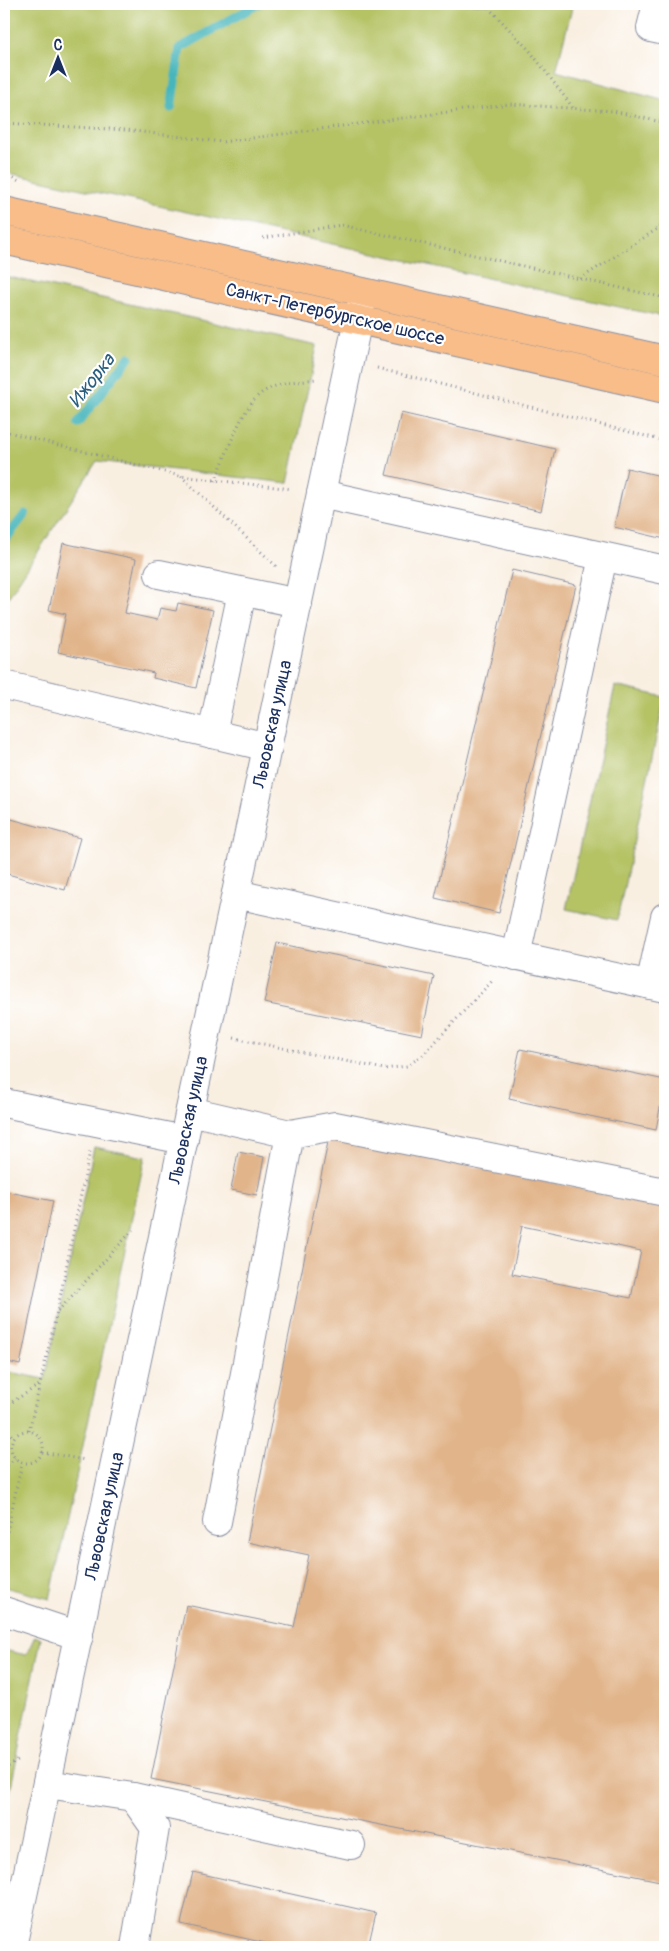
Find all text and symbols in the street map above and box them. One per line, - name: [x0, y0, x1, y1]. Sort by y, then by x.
- north arrow: [32, 32, 82, 82]
- text: С: [54, 37, 63, 54]
- street label: Санкт-Петербургское шоссе: [223, 278, 447, 351]
- water label: Ижорка: [63, 348, 121, 412]
- street label: Львовская улица: [247, 658, 297, 791]
- street label: Львовская улица: [163, 1054, 213, 1187]
- street label: Львовская улица: [79, 1450, 129, 1583]

